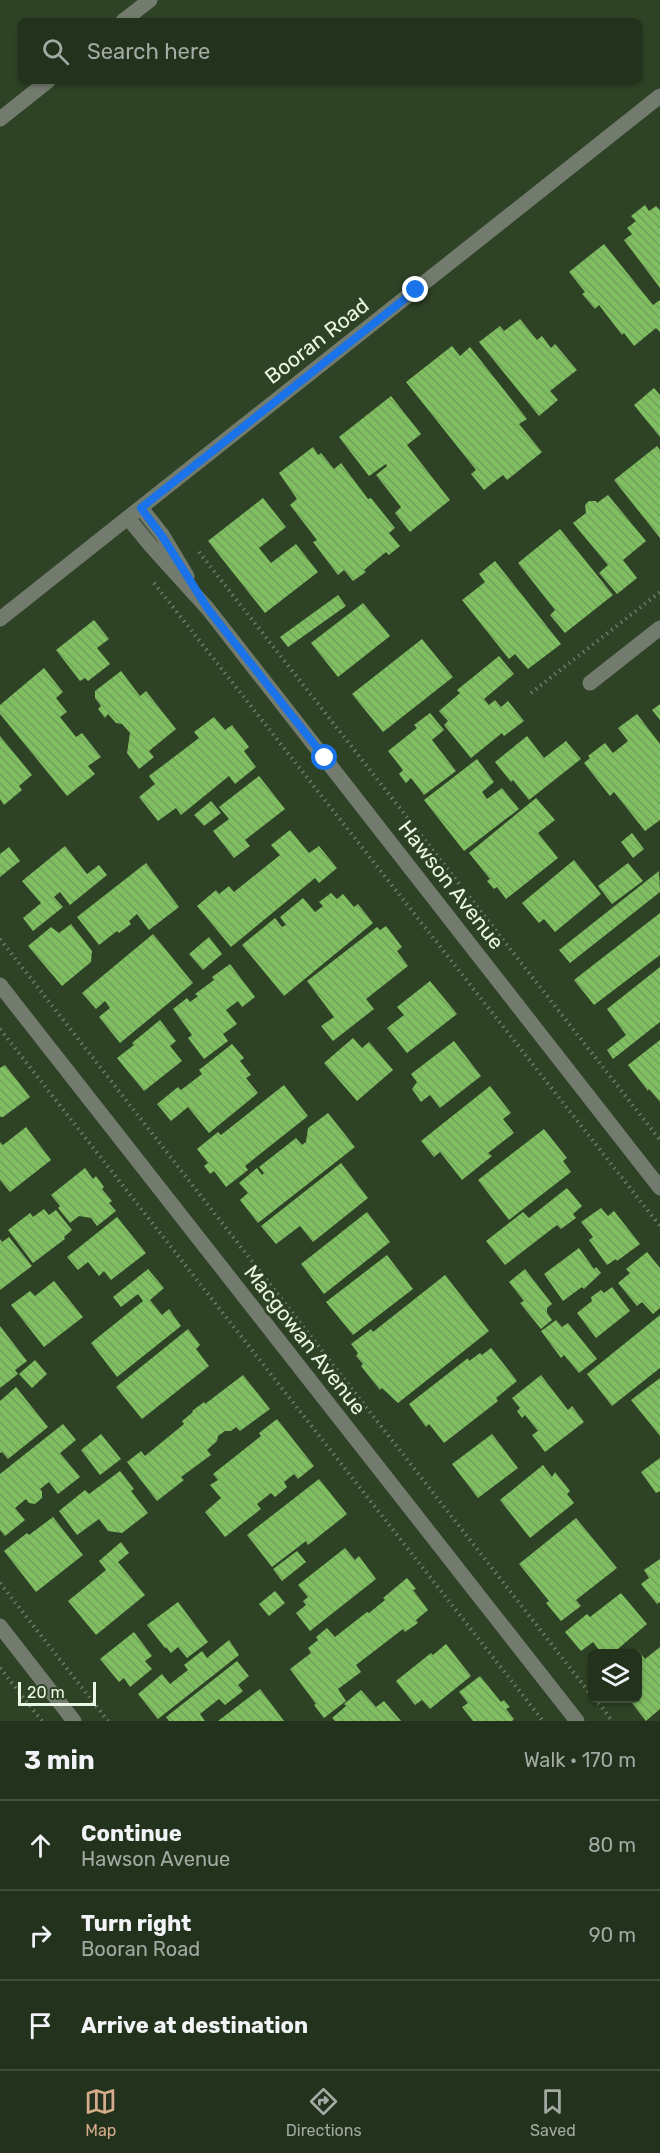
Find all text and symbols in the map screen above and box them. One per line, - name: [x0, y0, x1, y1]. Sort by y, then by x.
- search box: [18, 18, 642, 84]
- icon: search: [39, 35, 72, 68]
- text: Search here: [87, 38, 210, 65]
- route end: [402, 276, 428, 302]
- street label: Booran Road: [260, 292, 374, 389]
- route start: [311, 744, 337, 770]
- street label: Hawson Avenue: [393, 815, 509, 954]
- street label: Macgowan Avenue: [239, 1260, 372, 1420]
- map controls: [588, 1649, 642, 1703]
- button: layers: [588, 1649, 642, 1703]
- scale bar: [18, 1679, 96, 1706]
- text: 20 m: [27, 1683, 65, 1702]
- text: 3 min: [24, 1745, 95, 1776]
- text: Walk · 170 m: [524, 1748, 636, 1772]
- text: Continue: [81, 1820, 182, 1847]
- icon: ahead: [24, 1829, 57, 1862]
- text: 80 m: [588, 1833, 636, 1857]
- text: Hawson Avenue: [81, 1847, 230, 1871]
- text: Turn right: [81, 1910, 191, 1937]
- icon: right: [24, 1919, 57, 1952]
- text: 90 m: [589, 1923, 636, 1947]
- text: Booran Road: [81, 1937, 200, 1961]
- icon: arrive: [24, 2009, 57, 2042]
- text: Arrive at destination: [81, 2012, 308, 2039]
- tab: Map: [84, 2085, 117, 2140]
- tab: Directions: [286, 2085, 362, 2140]
- tab: Saved: [530, 2085, 576, 2140]

